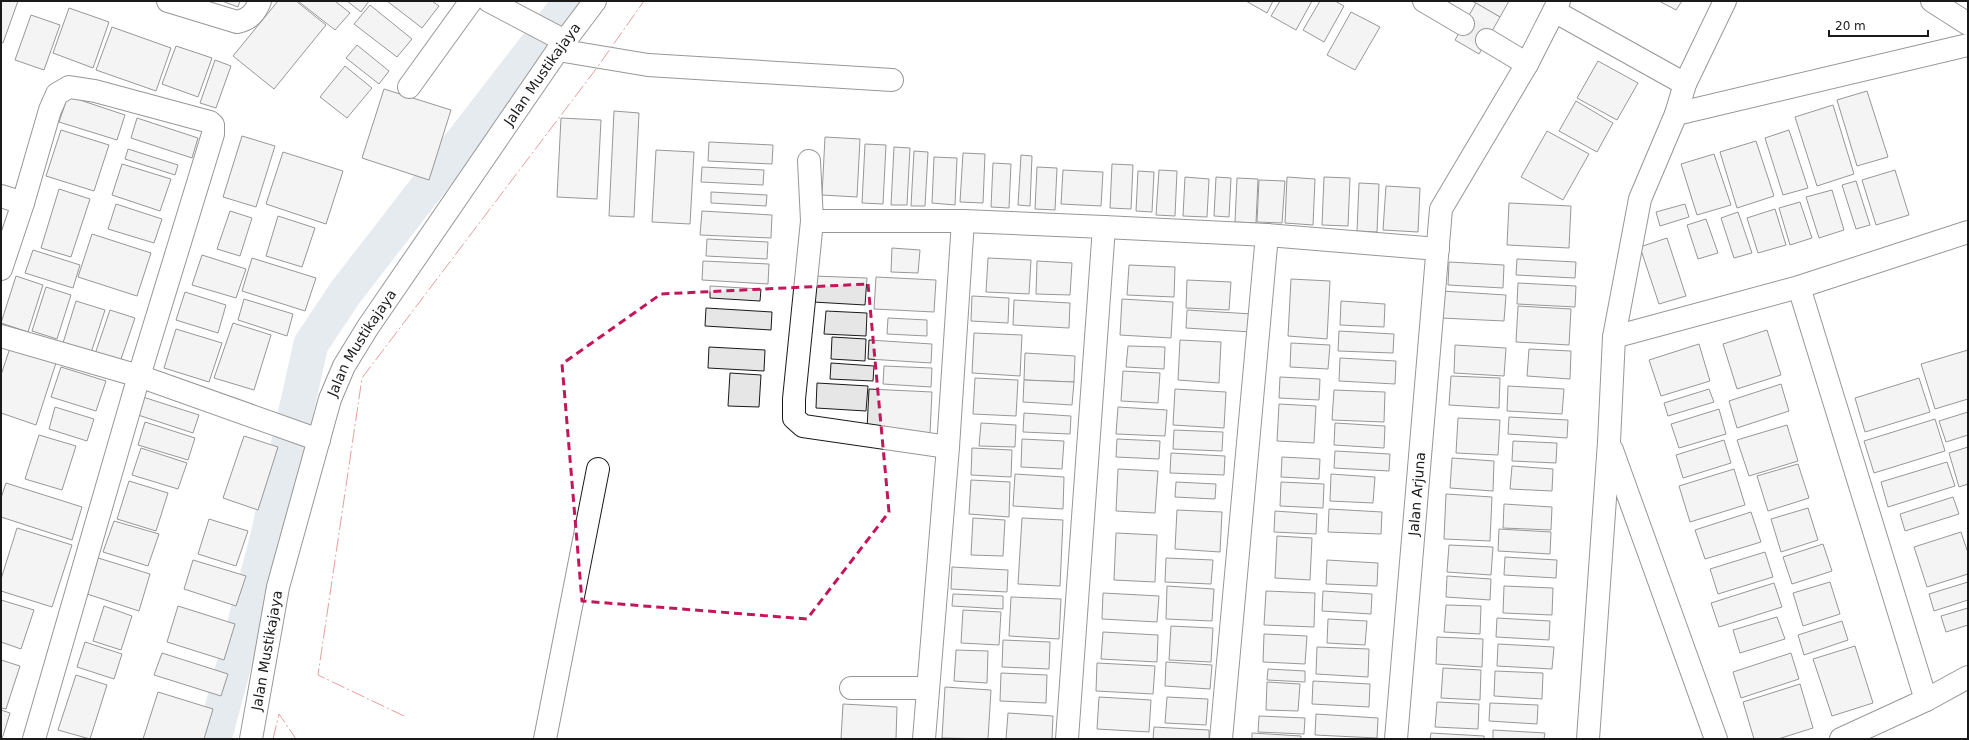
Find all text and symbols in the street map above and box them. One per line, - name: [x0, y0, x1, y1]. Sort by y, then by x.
- scale bar: [1829, 12, 1928, 38]
- text: 20 m: [1835, 19, 1866, 33]
- street label: Jalan Mustikajaya: [500, 20, 584, 130]
- street label: Jalan Mustikajaya: [324, 286, 399, 400]
- street label: Jalan Arjuna: [1405, 451, 1428, 537]
- street label: Jalan Mustikajaya: [248, 589, 285, 713]

